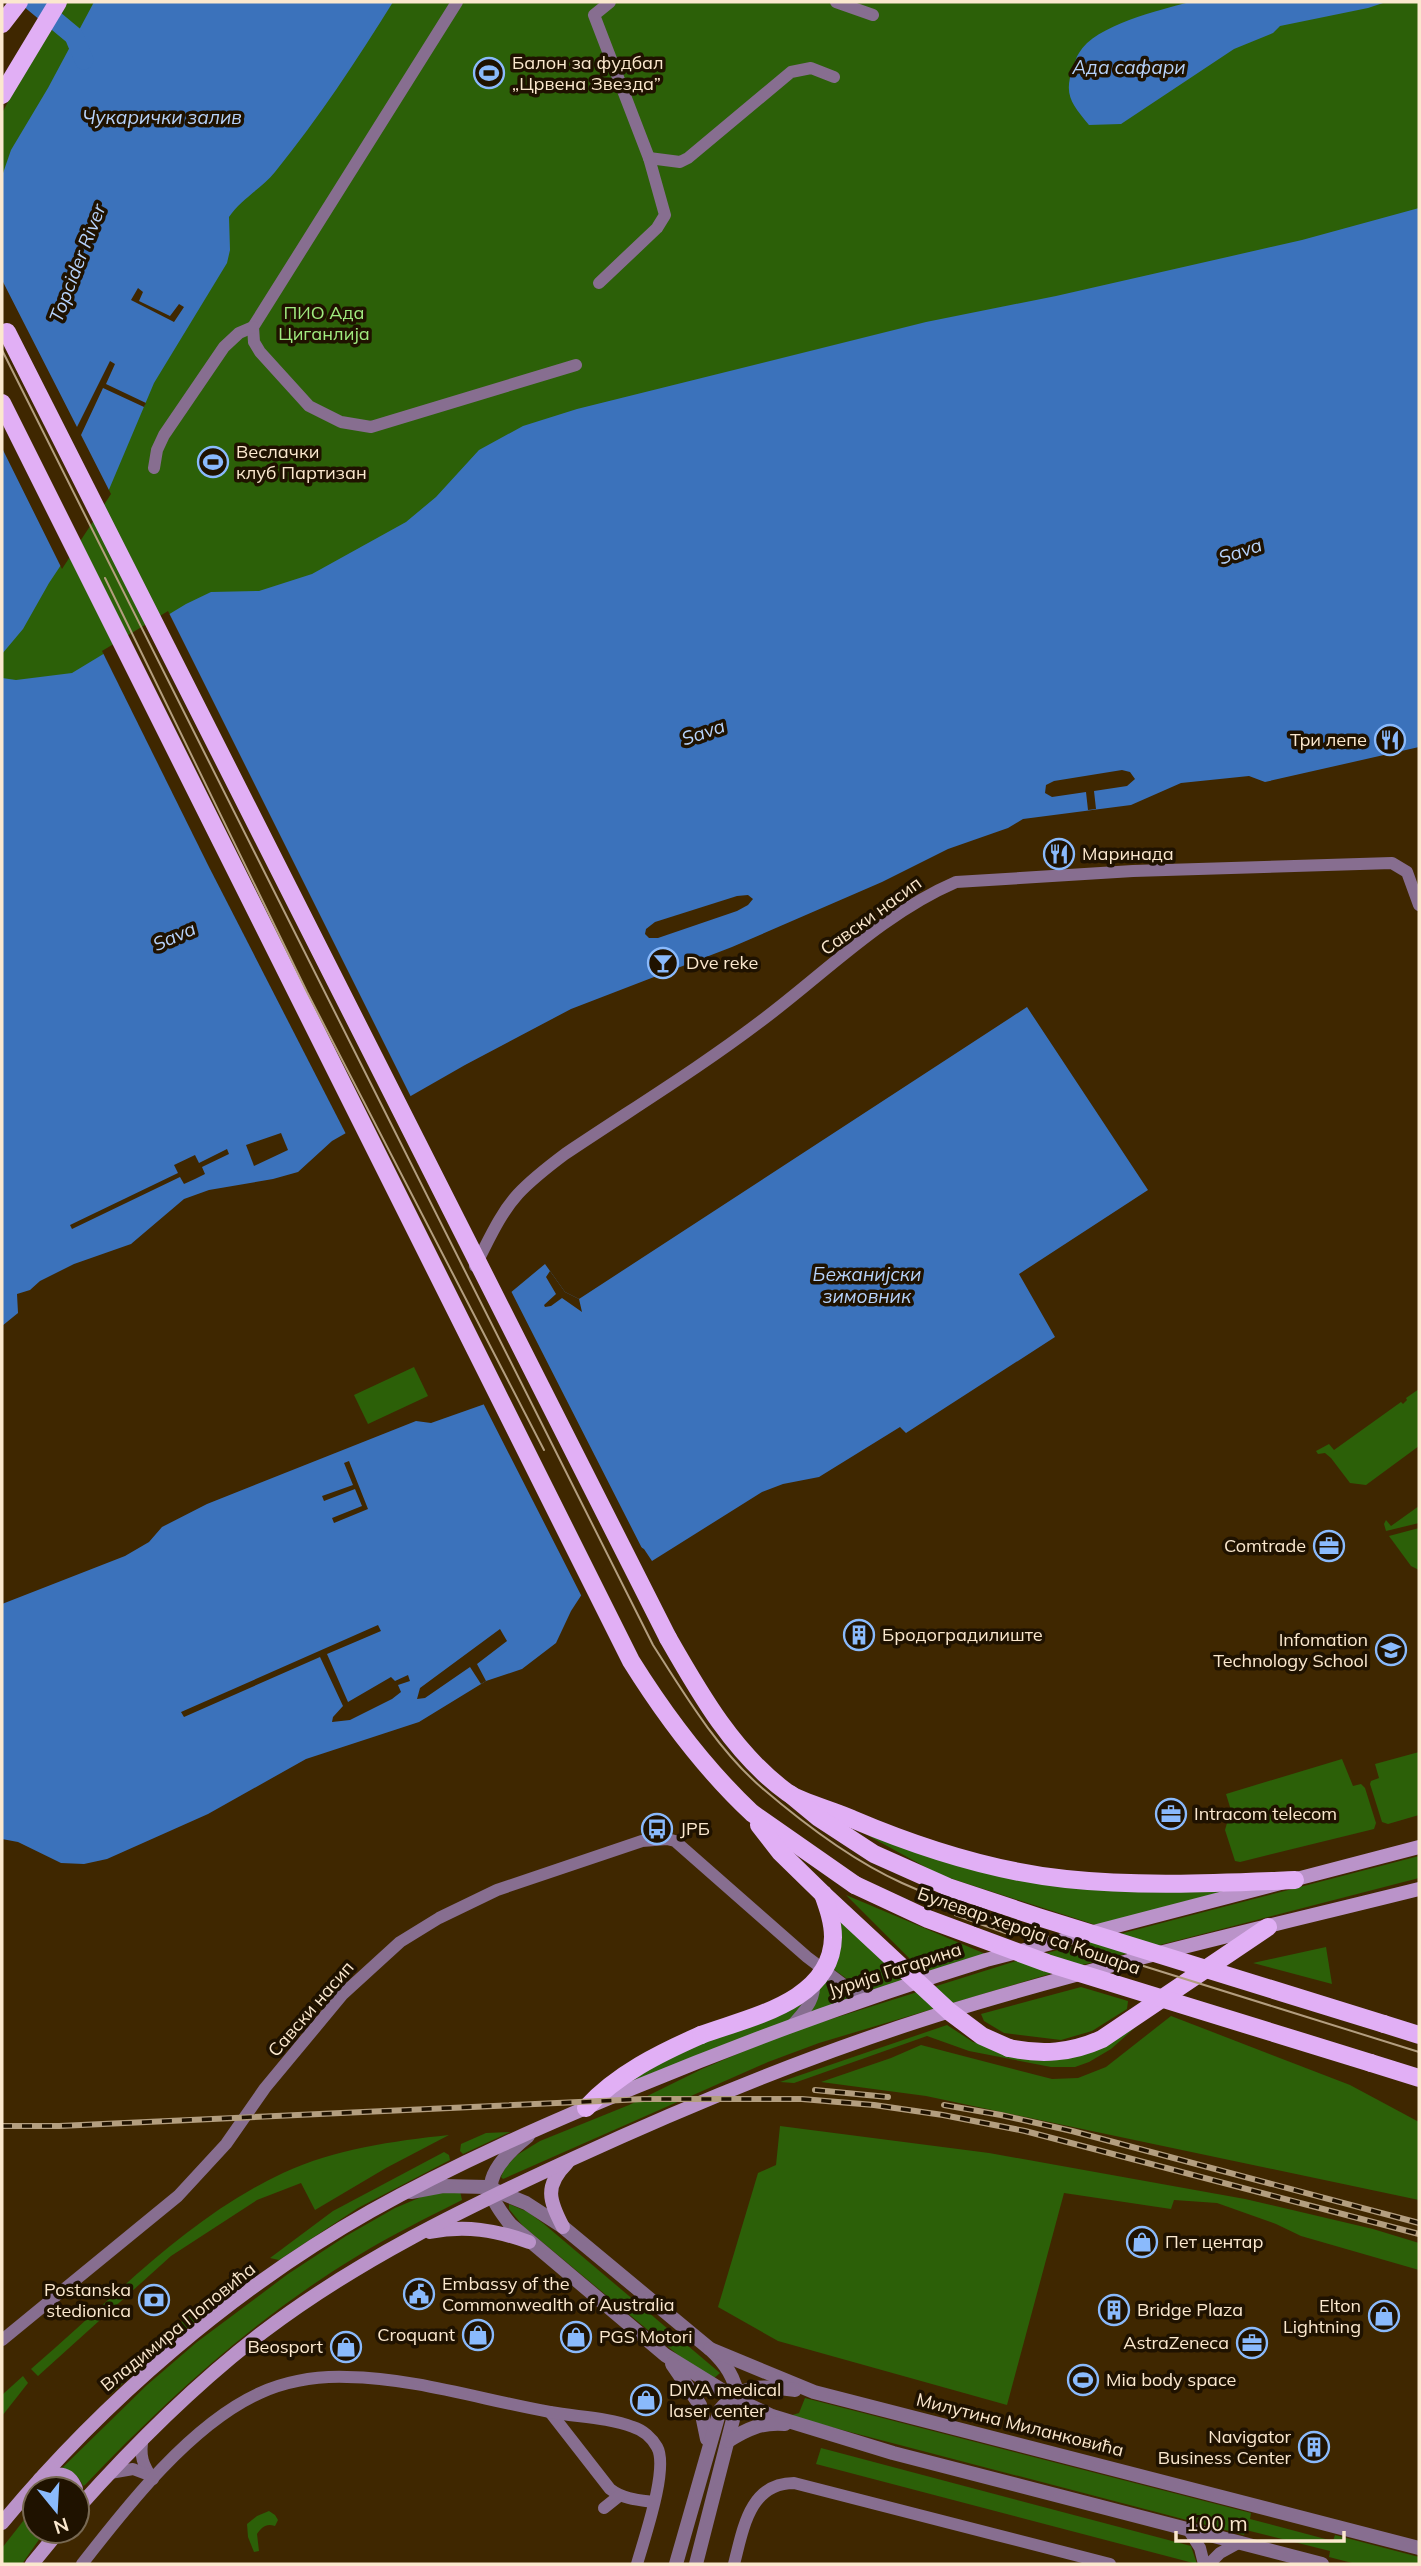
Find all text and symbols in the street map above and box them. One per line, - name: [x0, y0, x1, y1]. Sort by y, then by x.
- place label: Балон за фудбал „Црвена Звезда”: [512, 51, 664, 95]
- water label: Ада сафари: [1071, 55, 1186, 79]
- sports icon: Балон за фудбал „Црвена Звезда”: [472, 56, 506, 90]
- water label: Чукарички залив: [82, 105, 242, 129]
- water label: Topcider River: [43, 199, 111, 325]
- park label: ПИО Ада Циганлија: [278, 301, 370, 345]
- place label: Веслачки клуб Партизан: [236, 440, 367, 484]
- sports icon: Веслачки клуб Партизан: [196, 445, 230, 479]
- water label: Sava: [1215, 532, 1265, 570]
- water label: Sava: [678, 713, 728, 751]
- restaurant icon: Три лепе: [1373, 723, 1407, 757]
- place label: Три лепе: [1290, 728, 1367, 751]
- restaurant icon: Маринада: [1042, 837, 1076, 871]
- place label: Маринада: [1082, 842, 1174, 865]
- street label: Савски насип: [816, 871, 926, 960]
- water label: Sava: [149, 916, 199, 956]
- bar icon: Dve reke: [646, 946, 680, 980]
- place label: Dve reke: [686, 951, 758, 974]
- water label: Бежанијски зимовник: [813, 1262, 921, 1308]
- office icon: Comtrade: [1312, 1529, 1346, 1563]
- place label: Comtrade: [1224, 1534, 1306, 1557]
- building icon: Бродоградилиште: [842, 1618, 876, 1652]
- place label: Бродоградилиште: [882, 1623, 1043, 1646]
- place label: Infomation Technology School: [1213, 1628, 1368, 1672]
- school or university icon: Infomation Technology School: [1374, 1633, 1408, 1667]
- office icon: Intracom telecom: [1154, 1797, 1188, 1831]
- place label: Intracom telecom: [1194, 1802, 1337, 1825]
- bus stop icon: ЈРБ: [640, 1812, 674, 1846]
- place label: ЈРБ: [680, 1817, 710, 1840]
- street label: Булевар хероја са Кошара: [915, 1882, 1144, 1980]
- street label: Јурија Гагарина: [825, 1937, 964, 2002]
- street label: Савски насип: [263, 1956, 359, 2061]
- shop icon: Пет центар: [1125, 2225, 1159, 2259]
- place label: Пет центар: [1165, 2230, 1264, 2253]
- street label: Владимира Поповића: [96, 2257, 260, 2396]
- place label: Embassy of the Commonwealth of Australia: [442, 2272, 675, 2316]
- public building icon: Embassy of the Commonwealth of Australia: [402, 2277, 436, 2311]
- place label: Postanska stedionica: [44, 2278, 131, 2322]
- bank icon: Postanska stedionica: [137, 2283, 171, 2317]
- building icon: Bridge Plaza: [1097, 2293, 1131, 2327]
- place label: Elton Lightning: [1283, 2294, 1361, 2338]
- place label: Bridge Plaza: [1137, 2298, 1243, 2321]
- shop icon: Elton Lightning: [1367, 2299, 1401, 2333]
- shop icon: Croquant: [461, 2318, 495, 2352]
- shop icon: PGS Motori: [559, 2320, 593, 2354]
- place label: Croquant: [377, 2323, 455, 2346]
- place label: PGS Motori: [599, 2325, 693, 2348]
- office icon: AstraZeneca: [1235, 2326, 1269, 2360]
- shop icon: Beosport: [329, 2330, 363, 2364]
- place label: AstraZeneca: [1123, 2331, 1229, 2354]
- place label: Beosport: [247, 2335, 323, 2358]
- sports icon: Mia body space: [1066, 2363, 1100, 2397]
- place label: Mia body space: [1106, 2368, 1236, 2391]
- place label: DIVA medical laser center: [669, 2378, 781, 2422]
- shop icon: DIVA medical laser center: [629, 2383, 663, 2417]
- street label: Милутина Миланковића: [914, 2388, 1126, 2461]
- place label: Navigator Business Center: [1158, 2425, 1291, 2469]
- building icon: Navigator Business Center: [1297, 2430, 1331, 2464]
- north arrow: [21, 2475, 91, 2545]
- scale bar: [1176, 2500, 1344, 2544]
- text: 100 m: [1186, 2510, 1248, 2536]
- text: N: [51, 2513, 72, 2540]

